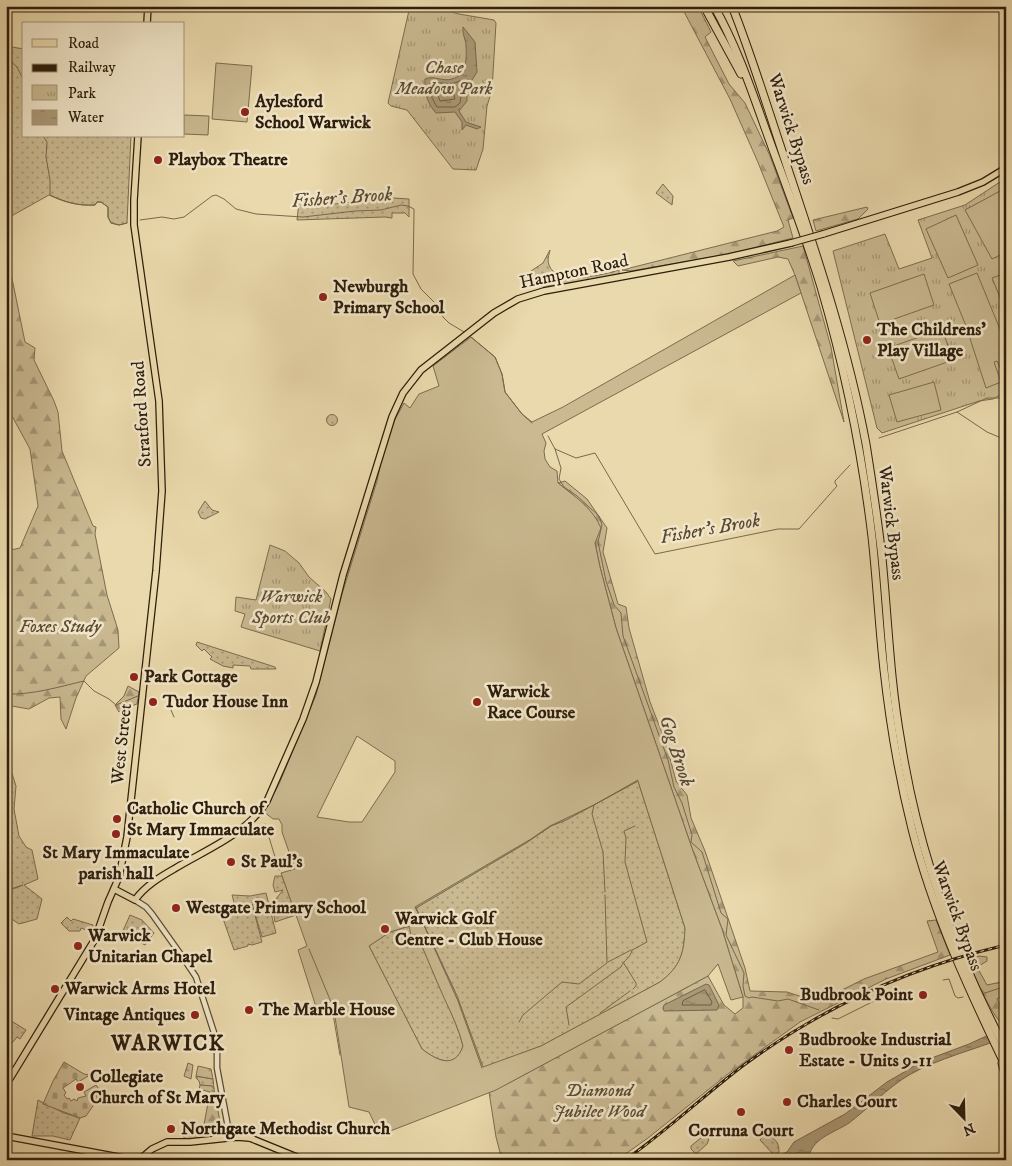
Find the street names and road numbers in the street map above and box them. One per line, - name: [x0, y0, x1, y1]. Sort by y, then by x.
- street label: Warwick Bypass: [762, 70, 819, 187]
- street label: Hampton Road: [518, 250, 630, 294]
- street label: Stratford Road: [127, 360, 157, 468]
- street label: Warwick Bypass: [873, 463, 909, 582]
- street label: West Street: [107, 702, 137, 787]
- street label: Warwick Bypass: [927, 857, 987, 974]

